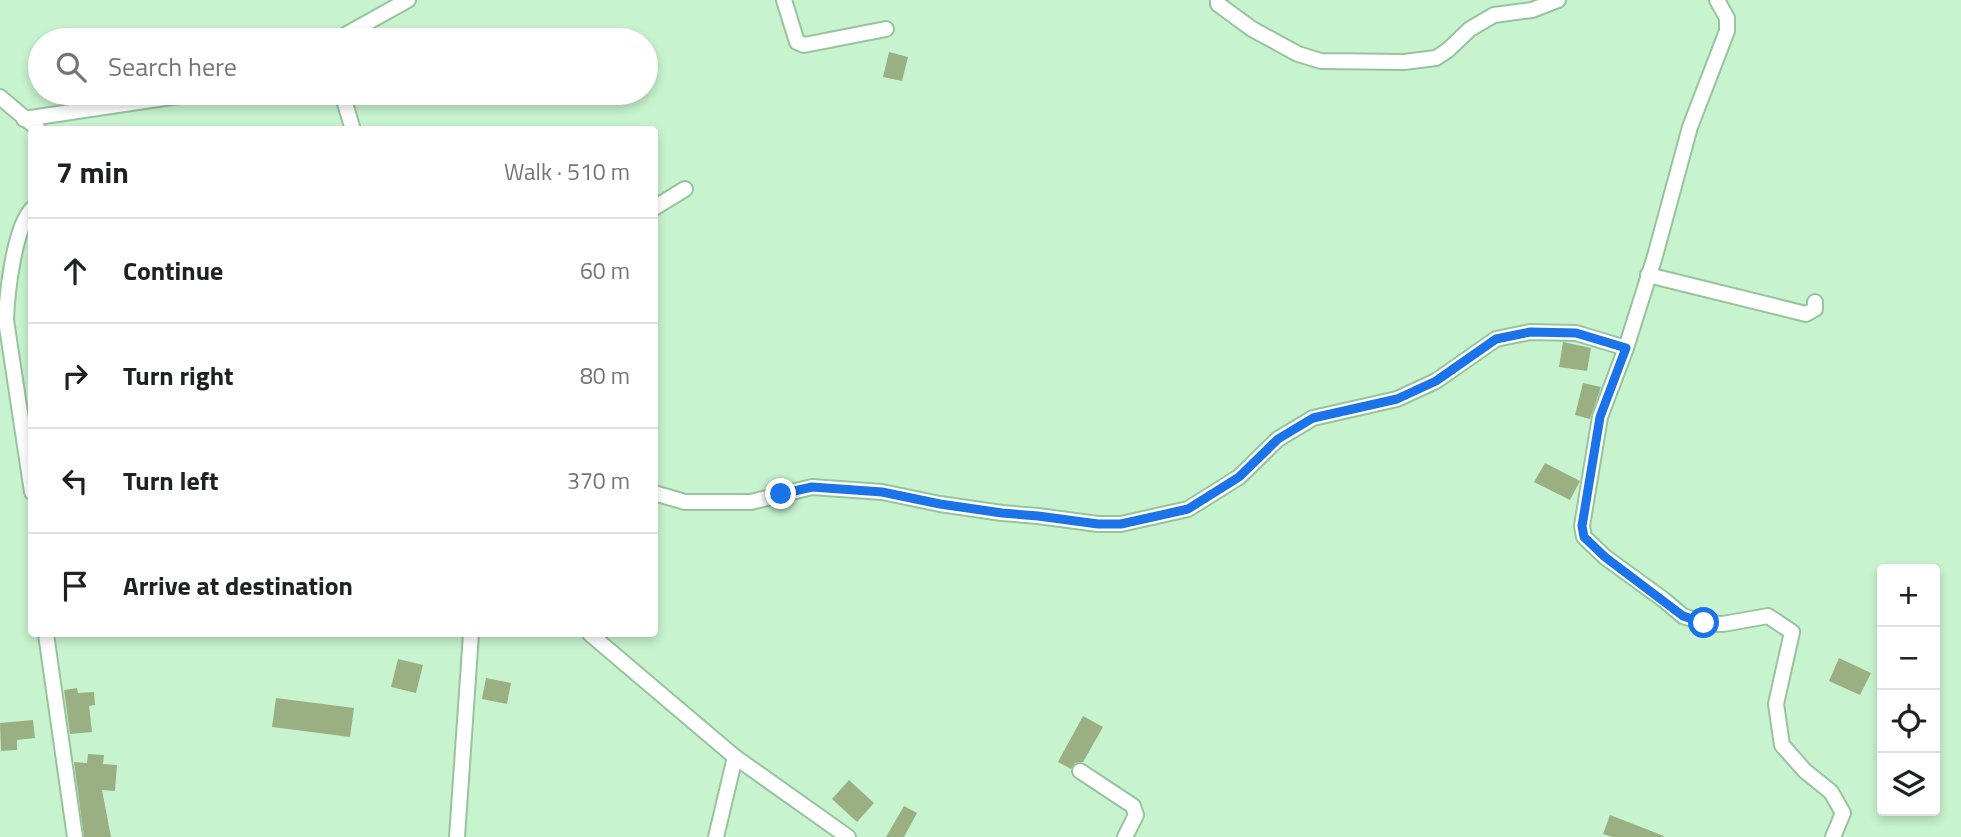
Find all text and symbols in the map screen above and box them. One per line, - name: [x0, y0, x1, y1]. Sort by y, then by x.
- search box: [28, 28, 658, 105]
- text: Search here: [108, 47, 237, 86]
- icon: search: [52, 48, 90, 86]
- text: 7 min: [56, 149, 129, 195]
- text: Walk · 510 m: [504, 154, 630, 189]
- text: Continue: [123, 251, 223, 290]
- icon: ahead: [56, 252, 94, 290]
- text: 60 m: [580, 253, 630, 288]
- text: Turn right: [123, 356, 234, 395]
- icon: right: [56, 357, 94, 395]
- text: 80 m: [580, 358, 630, 393]
- text: Turn left: [123, 461, 218, 500]
- icon: left: [56, 462, 94, 500]
- text: 370 m: [567, 463, 630, 498]
- route end: [765, 478, 796, 509]
- map controls: [1877, 564, 1940, 816]
- button: +: [1877, 564, 1940, 627]
- text: Arrive at destination: [123, 566, 353, 605]
- icon: arrive: [56, 567, 94, 605]
- route start: [1688, 607, 1719, 638]
- button: −: [1877, 627, 1940, 690]
- button: locate: [1877, 690, 1940, 753]
- button: layers: [1877, 753, 1940, 816]

